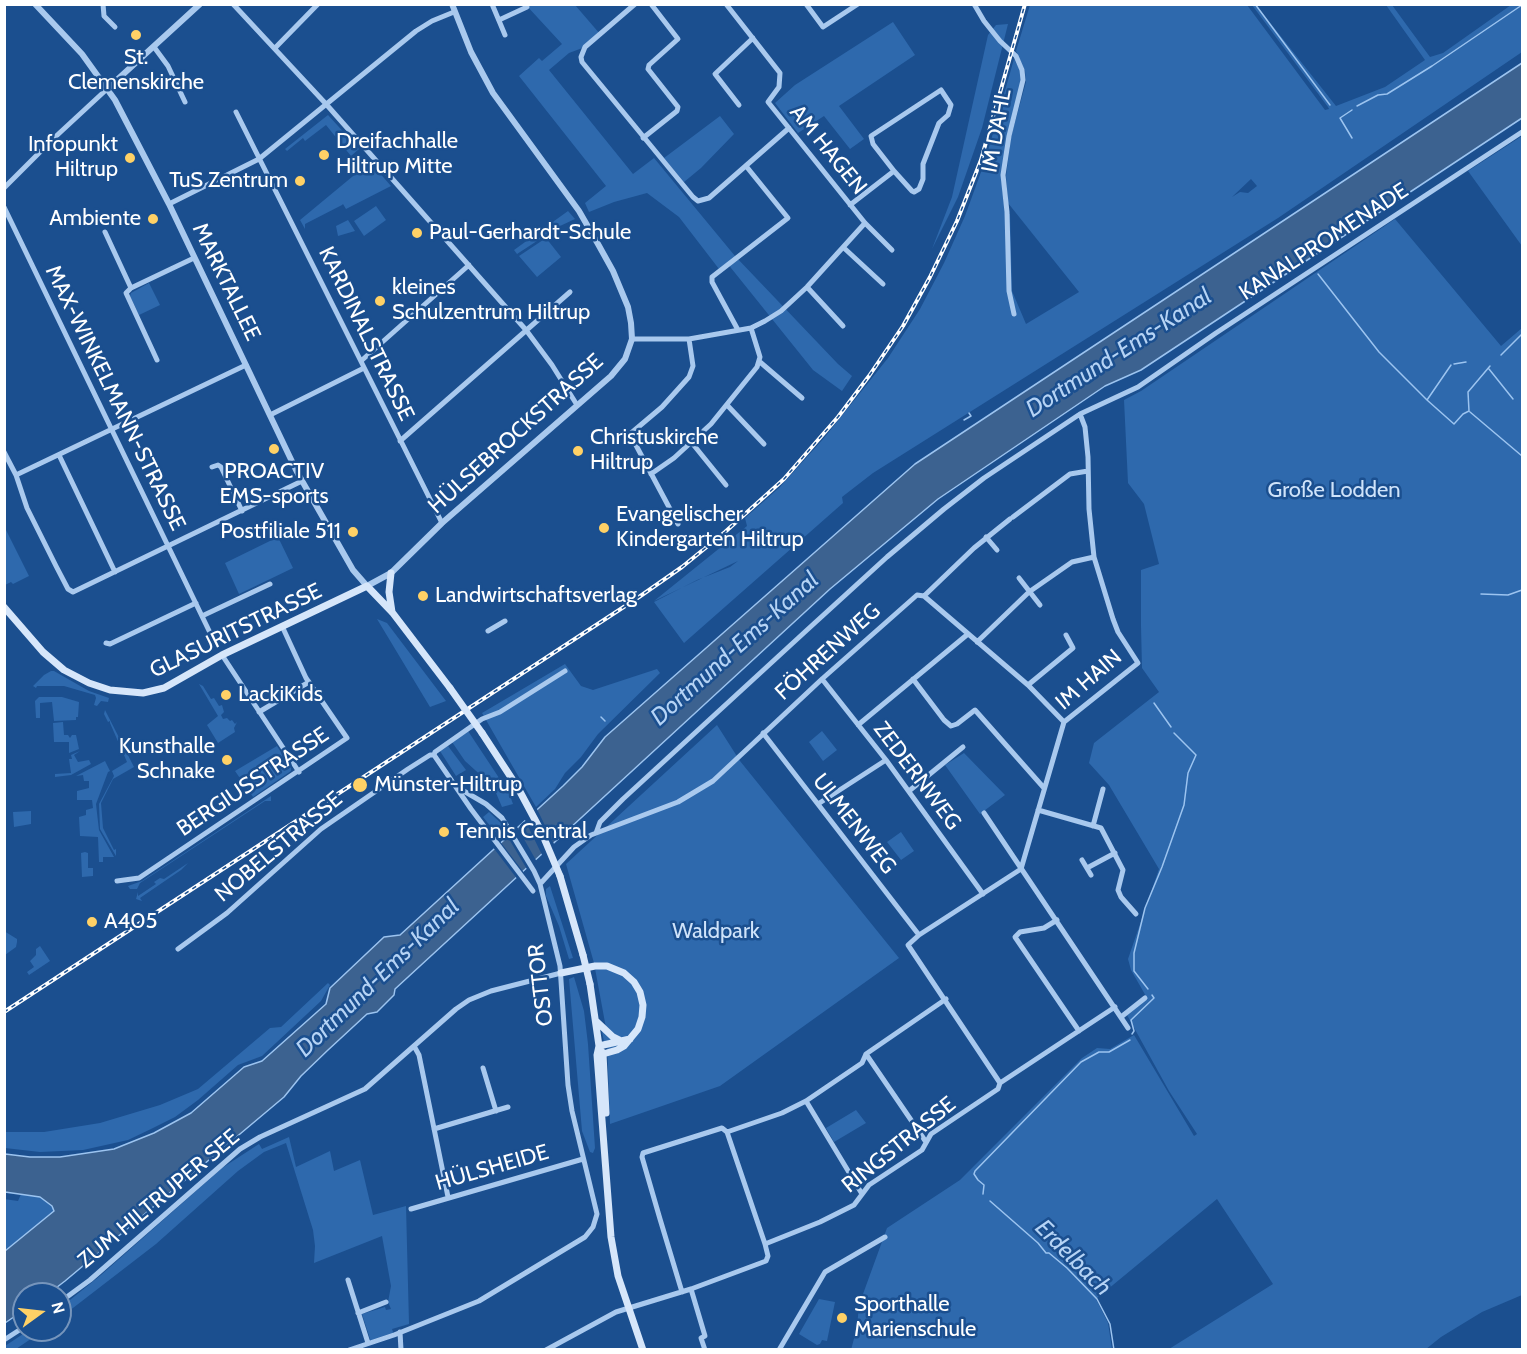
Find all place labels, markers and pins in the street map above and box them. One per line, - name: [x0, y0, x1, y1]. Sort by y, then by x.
- marker: St. Clemenskirche: [129, 28, 143, 42]
- place label: St. Clemenskirche: [68, 45, 204, 96]
- place label: Dreifachhalle Hiltrup Mitte: [336, 129, 458, 180]
- place label: Infopunkt Hiltrup: [28, 132, 118, 184]
- marker: Dreifachhalle Hiltrup Mitte: [317, 148, 331, 162]
- marker: Infopunkt Hiltrup: [123, 151, 137, 165]
- place label: TuS Zentrum: [169, 168, 288, 194]
- marker: TuS Zentrum: [293, 174, 307, 188]
- place label: Ambiente: [49, 206, 141, 232]
- marker: Ambiente: [146, 212, 160, 226]
- place label: Paul-Gerhardt-Schule: [429, 220, 631, 246]
- marker: Paul-Gerhardt-Schule: [410, 226, 424, 240]
- place label: kleines Schulzentrum Hiltrup: [392, 275, 590, 326]
- marker: kleines Schulzentrum Hiltrup: [373, 294, 387, 308]
- place label: Christuskirche Hiltrup: [590, 425, 719, 476]
- marker: PROACTIV EMS-sports: [267, 442, 281, 456]
- marker: Christuskirche Hiltrup: [571, 444, 585, 458]
- place label: PROACTIV EMS-sports: [219, 459, 329, 511]
- place label: Evangelischer Kindergarten Hiltrup: [616, 502, 804, 554]
- place label: Postfiliale 511: [220, 519, 341, 545]
- marker: Evangelischer Kindergarten Hiltrup: [597, 521, 611, 535]
- marker: Postfiliale 511: [346, 525, 360, 539]
- place label: Landwirtschaftsverlag: [435, 583, 637, 609]
- marker: Landwirtschaftsverlag: [416, 589, 430, 603]
- place label: LackiKids: [238, 682, 323, 708]
- marker: LackiKids: [219, 688, 233, 702]
- place label: Kunsthalle Schnake: [119, 734, 215, 786]
- marker: Kunsthalle Schnake: [220, 753, 234, 767]
- place label: Münster-Hiltrup: [374, 772, 522, 798]
- marker: Münster-Hiltrup: [351, 776, 369, 794]
- place label: Tennis Central: [456, 819, 587, 845]
- marker: Tennis Central: [437, 825, 451, 839]
- place label: A405: [104, 909, 158, 935]
- marker: A405: [85, 915, 99, 929]
- place label: Sporthalle Marienschule: [854, 1292, 976, 1344]
- marker: Sporthalle Marienschule: [835, 1311, 849, 1325]

